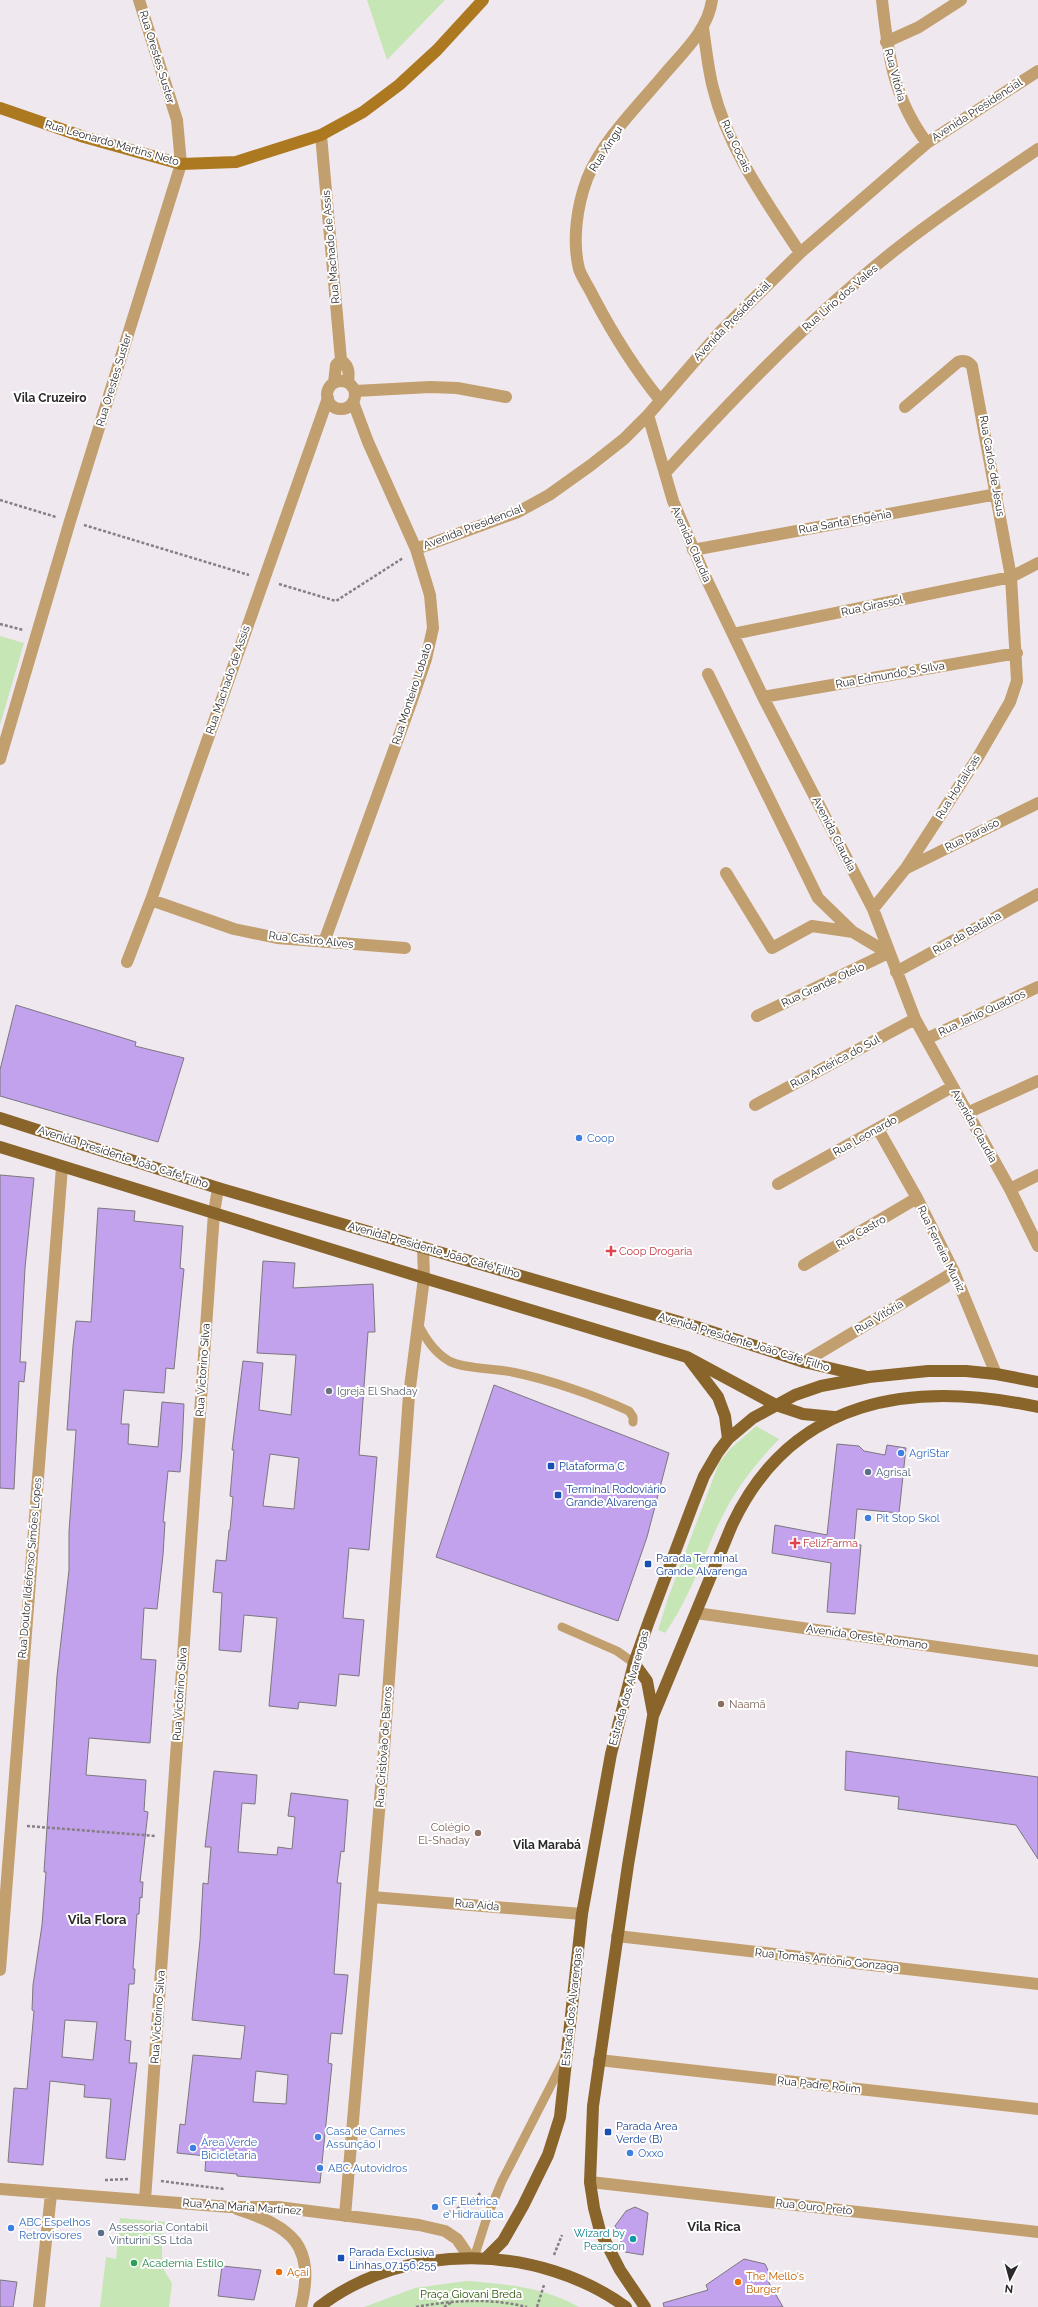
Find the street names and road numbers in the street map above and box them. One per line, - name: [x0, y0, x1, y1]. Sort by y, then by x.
- street label: Rua Orestes Suster: [137, 9, 177, 105]
- street label: Rua Vitória: [882, 47, 908, 103]
- street label: Avenida Presidencial: [929, 76, 1025, 144]
- street label: Rua Leonardo Martins Neto: [43, 118, 181, 169]
- street label: Rua Cocais: [718, 118, 754, 174]
- street label: Rua Xingu: [587, 124, 625, 174]
- street label: Rua Machado de Assis: [320, 190, 342, 304]
- street label: Rua Lirio dos Vales: [800, 262, 880, 334]
- street label: Avenida Presidencial: [691, 279, 773, 363]
- street label: Rua Orestes Suster: [94, 332, 134, 428]
- street label: Rua Carlos de Jesus: [977, 415, 1007, 517]
- street label: Avenida Presidencial: [421, 502, 525, 552]
- street label: Avenida Claudia: [668, 504, 714, 584]
- street label: Rua Santa Efigênia: [798, 507, 892, 537]
- street label: Rua Girassol: [840, 593, 904, 619]
- street label: Rua Machado de Assis: [203, 624, 253, 736]
- street label: Rua Monteiro Lobato: [389, 641, 435, 746]
- street label: Rua Edmundo S. SIlva: [834, 659, 946, 691]
- street label: Rua Hortaliças: [933, 752, 983, 822]
- street label: Avenida Claudia: [810, 795, 858, 873]
- street label: Rua Paraiso: [943, 816, 1002, 854]
- street label: Rua da Batalha: [930, 909, 1004, 957]
- street label: Rua Castro Alves: [268, 929, 354, 951]
- street label: Rua Grande Otelo: [779, 960, 867, 1010]
- street label: Rua Janio Quadros: [936, 987, 1028, 1039]
- street label: Rua América do Sul: [788, 1033, 882, 1091]
- street label: Avenida Claudia: [948, 1087, 1000, 1165]
- street label: Rua Leonardo: [831, 1113, 900, 1159]
- street label: Avenida Presidente João Café Filho: [36, 1123, 210, 1191]
- street label: Rua Ferreira Muniz: [914, 1204, 968, 1295]
- street label: Rua Castro: [834, 1212, 889, 1251]
- street label: Avenida Presidente João Café Filho: [346, 1219, 522, 1281]
- street label: Rua Vitória: [852, 1297, 906, 1337]
- street label: Avenida Presidente João Café Filho: [657, 1310, 832, 1374]
- street label: Rua Victorino Silva: [193, 1323, 213, 1417]
- street label: Rua Doutor Ildefonso Simões Lopes: [16, 1477, 44, 1659]
- street label: Avenida Oreste Romano: [805, 1622, 929, 1652]
- street label: Estrada dos Alvarengas: [606, 1629, 652, 1747]
- street label: Rua Victorino Silva: [170, 1647, 190, 1741]
- street label: Rua Cristóvão de Barros: [373, 1686, 395, 1808]
- street label: Rua Aída: [454, 1897, 500, 1913]
- street label: Rua Tomás Antônio Gonzaga: [754, 1946, 900, 1974]
- street label: Estrada dos Alvarengas: [559, 1947, 585, 2067]
- street label: Rua Victorino Silva: [148, 1970, 168, 2064]
- street label: Rua Padre Rolim: [777, 2074, 861, 2096]
- street label: Rua Ana Maria Martinez: [182, 2196, 302, 2218]
- street label: Rua Ouro Preto: [775, 2196, 854, 2218]

